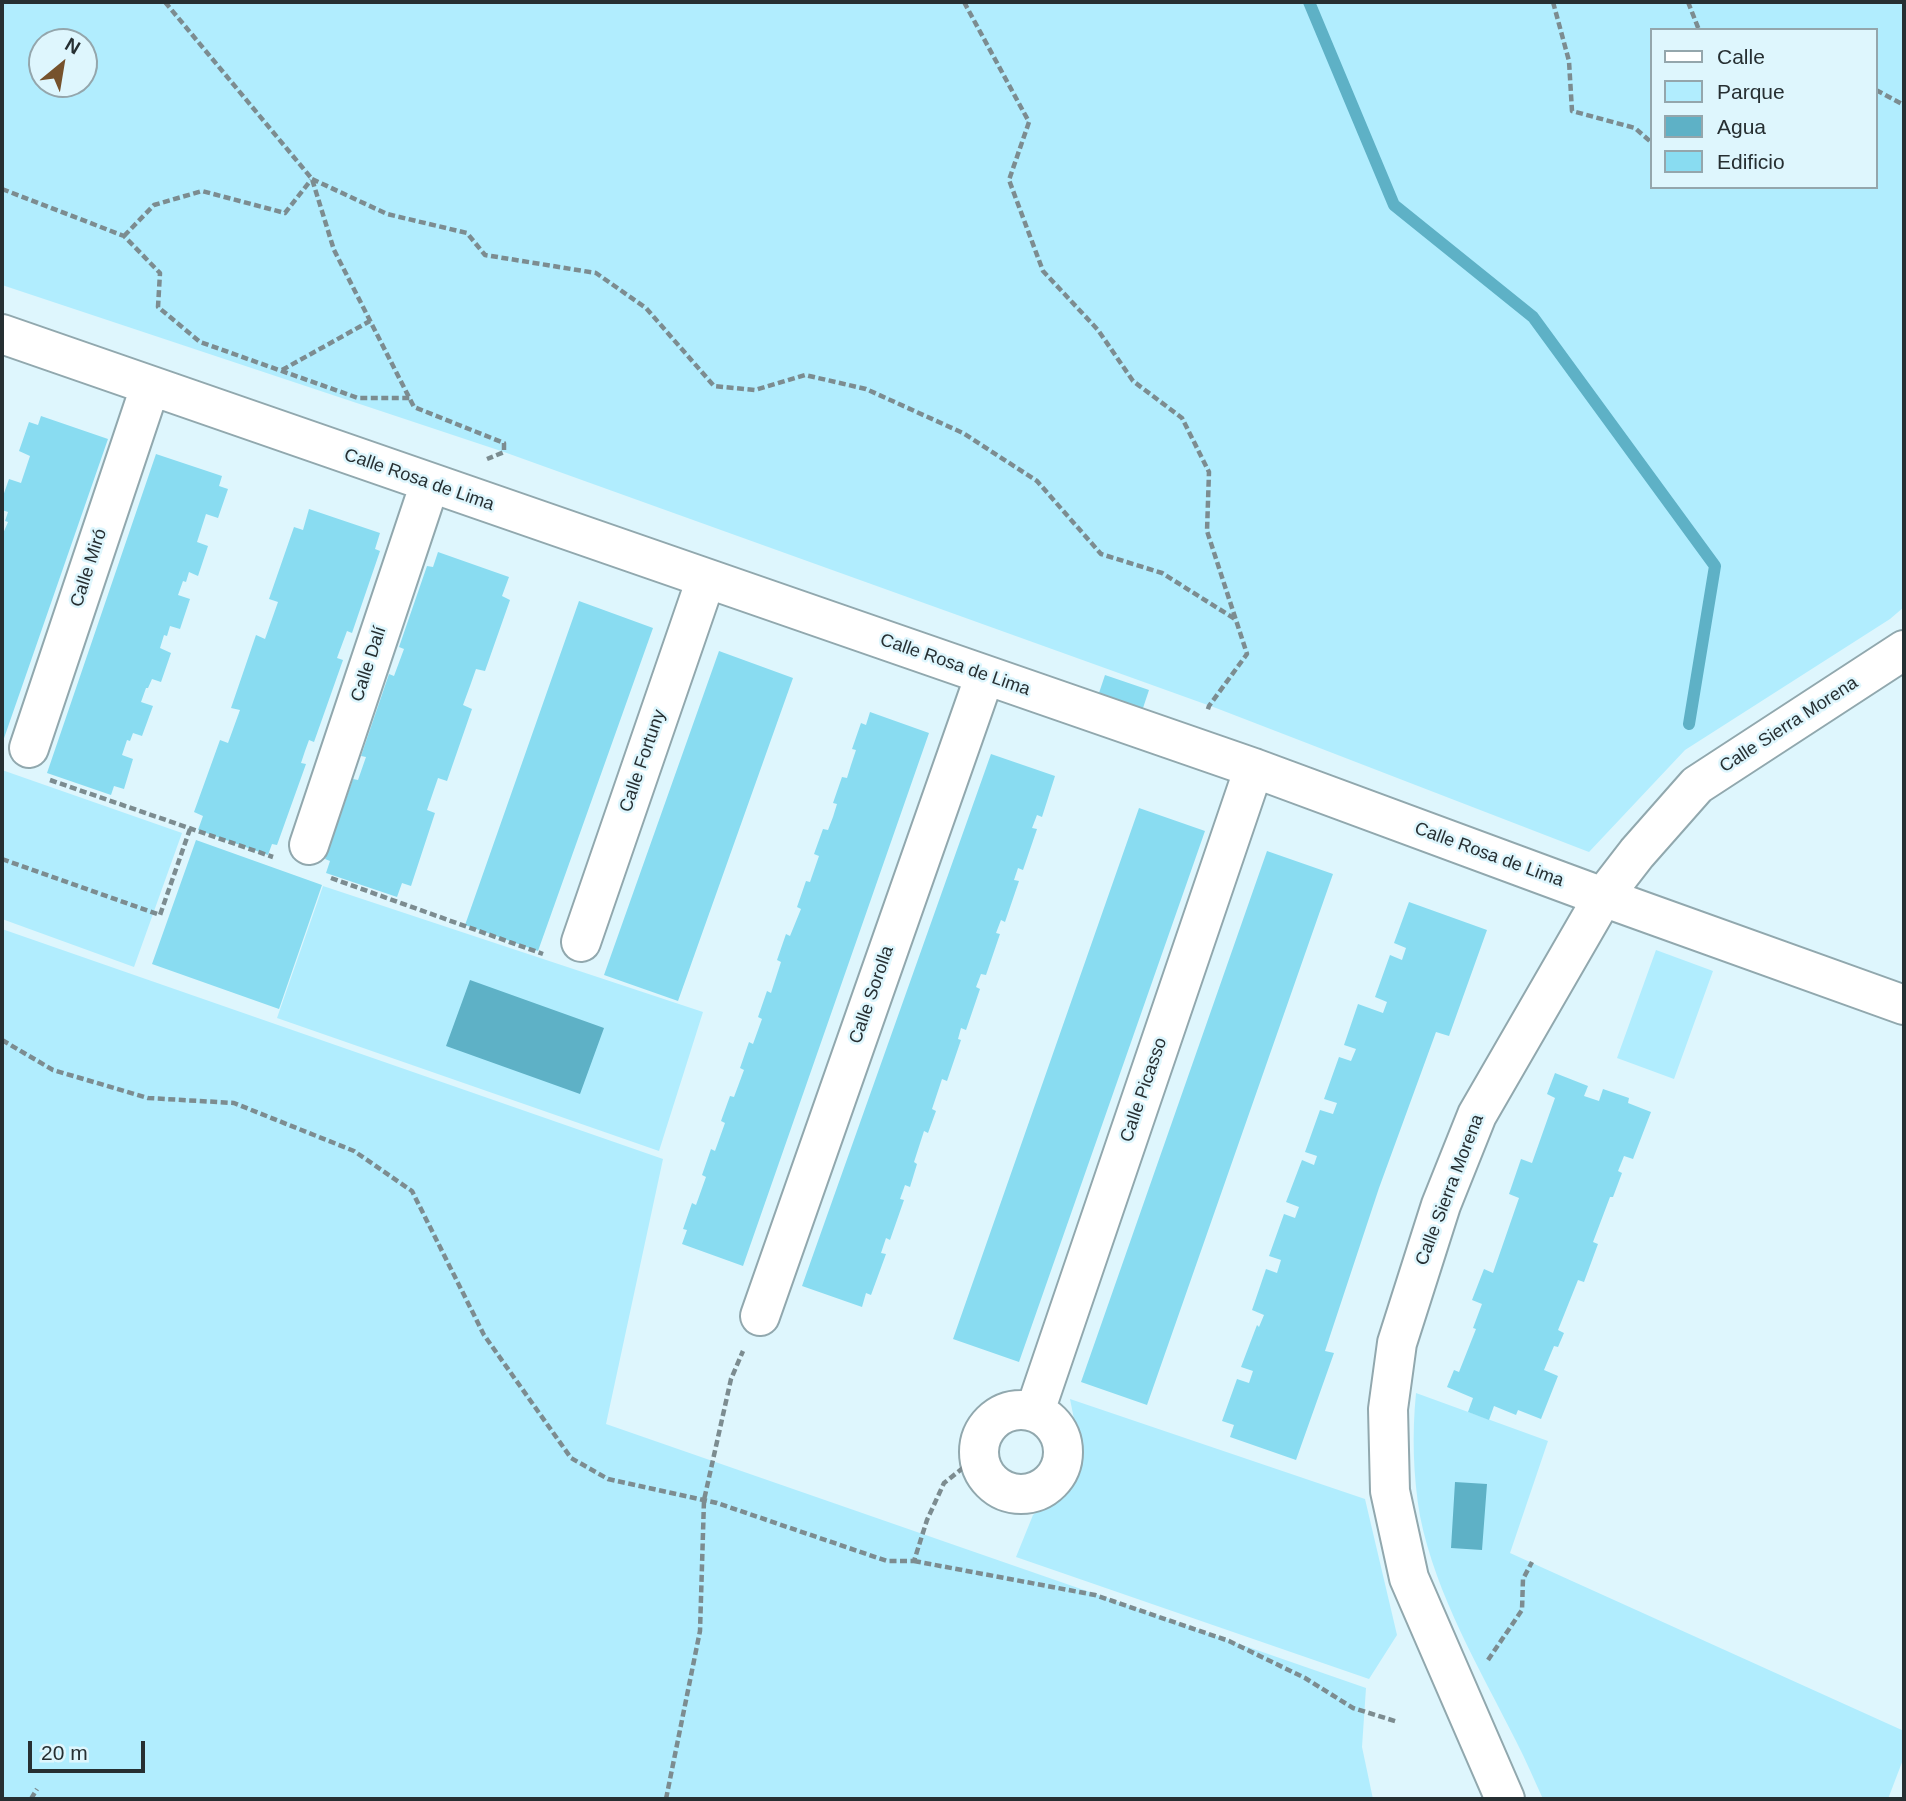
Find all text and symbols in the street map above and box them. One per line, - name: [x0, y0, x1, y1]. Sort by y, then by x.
- north arrow: [28, 28, 98, 98]
- legend: [1650, 28, 1878, 189]
- text: N: [62, 34, 84, 59]
- text: Calle: [1717, 45, 1765, 68]
- text: Parque: [1717, 80, 1785, 103]
- text: Agua: [1717, 115, 1766, 138]
- text: Edificio: [1717, 150, 1785, 173]
- street label: Calle Rosa de Lima: [341, 444, 497, 516]
- street label: Calle Miró: [66, 526, 112, 610]
- street label: Calle Dalí: [347, 624, 391, 704]
- street label: Calle Rosa de Lima: [877, 629, 1033, 701]
- street label: Calle Sierra Morena: [1716, 672, 1862, 778]
- street label: Calle Fortuny: [615, 707, 671, 815]
- street label: Calle Rosa de Lima: [1412, 818, 1566, 892]
- street label: Calle Sorolla: [845, 943, 899, 1047]
- street label: Calle Picasso: [1116, 1035, 1172, 1145]
- street label: Calle Sierra Morena: [1411, 1111, 1489, 1269]
- scale bar: [32, 1728, 149, 1772]
- text: 20 m: [41, 1741, 88, 1764]

